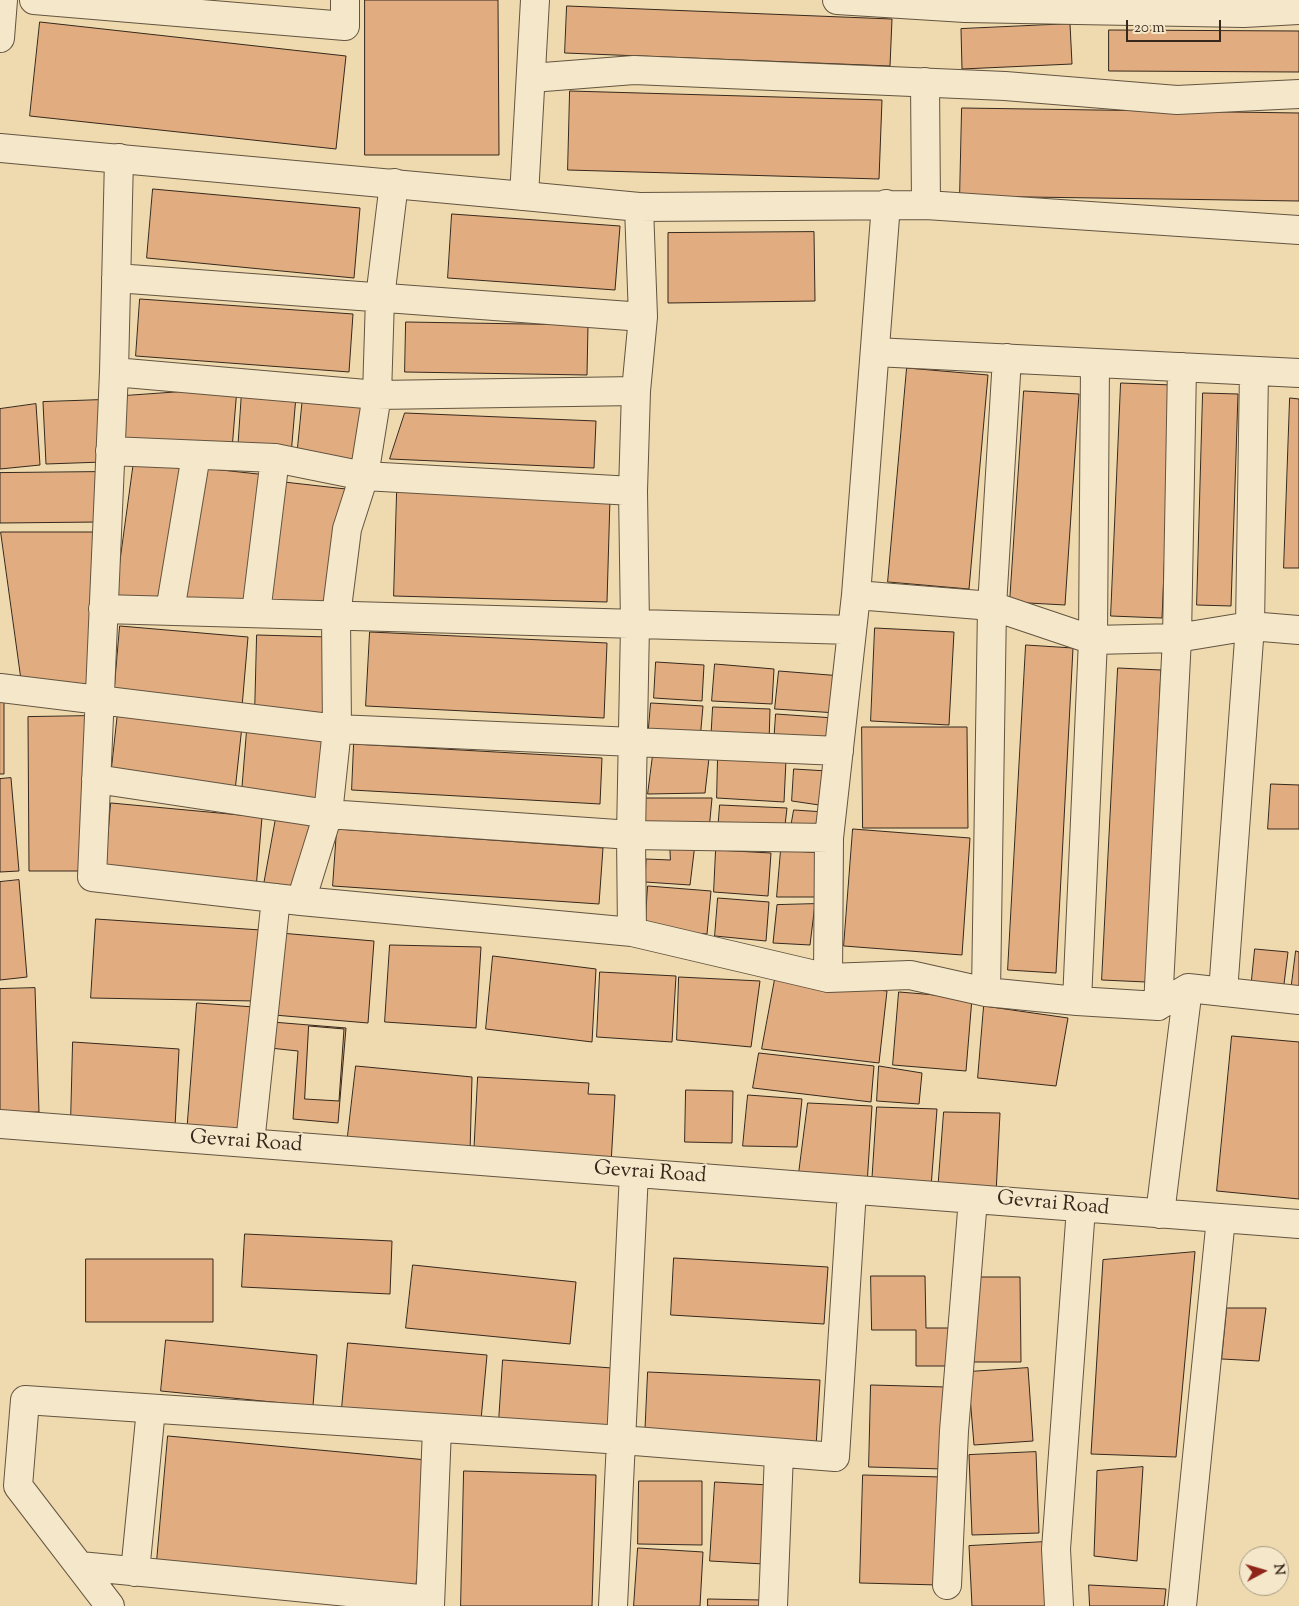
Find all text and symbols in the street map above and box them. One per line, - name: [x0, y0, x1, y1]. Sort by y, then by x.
- scale bar: [1129, 10, 1224, 42]
- text: 20 m: [1134, 18, 1165, 39]
- street label: Gevrai Road: [189, 1126, 303, 1160]
- street label: Gevrai Road: [593, 1157, 707, 1191]
- street label: Gevrai Road: [996, 1188, 1110, 1222]
- north arrow: [1239, 1546, 1289, 1596]
- text: N: [1267, 1563, 1288, 1576]

